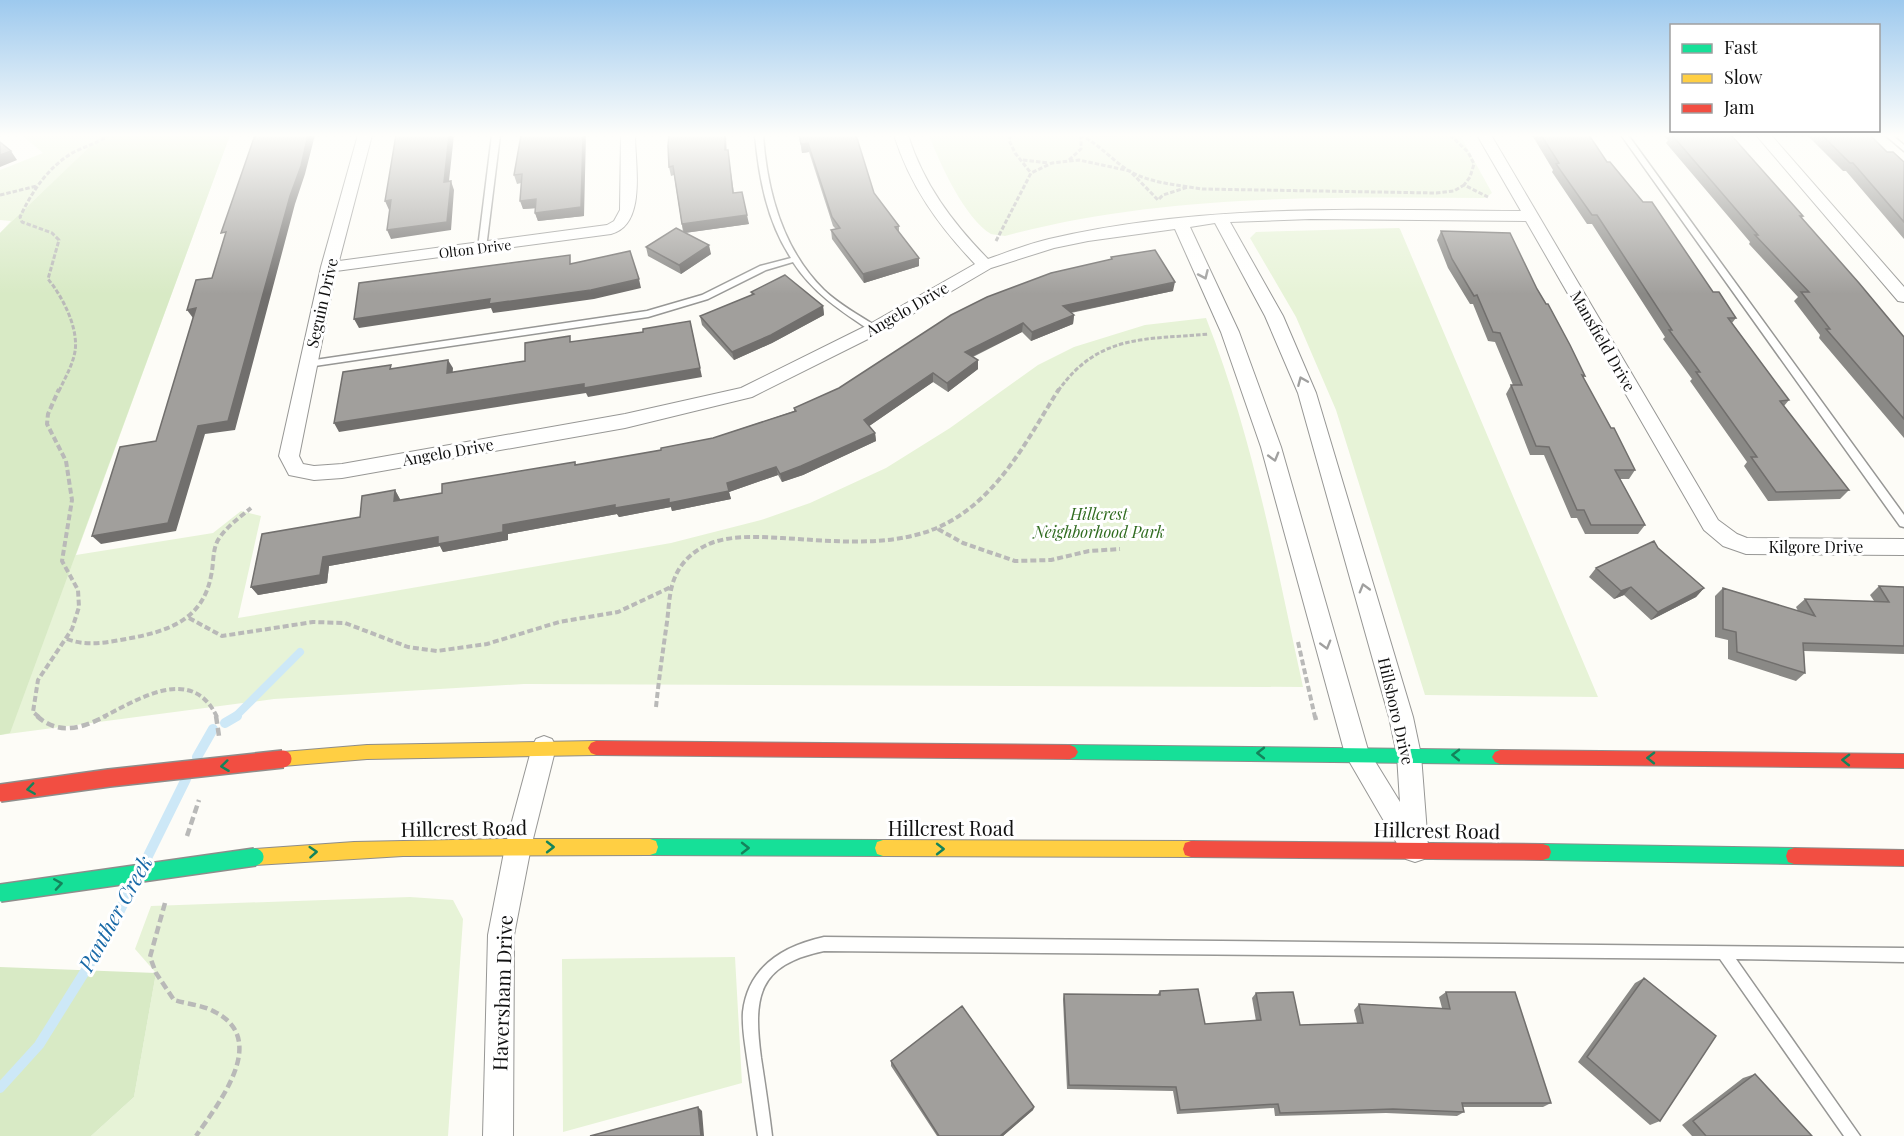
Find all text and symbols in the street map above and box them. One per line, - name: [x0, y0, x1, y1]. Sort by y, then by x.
- legend: [1670, 24, 1880, 132]
- text: Fast: [1724, 35, 1758, 59]
- text: Slow: [1724, 65, 1762, 89]
- text: Jam: [1723, 95, 1754, 119]
- street label: Olton Drive: [438, 235, 512, 262]
- street label: Seguin Drive: [301, 256, 342, 350]
- one-way arrow: [1197, 269, 1209, 280]
- street label: Angelo Drive: [861, 276, 952, 341]
- street label: Mansfield Drive: [1566, 286, 1641, 395]
- one-way arrow: [1297, 376, 1309, 387]
- street label: Angelo Drive: [400, 433, 495, 470]
- one-way arrow: [1266, 452, 1279, 462]
- park label: Hillcrest Neighborhood Park: [1031, 503, 1165, 542]
- street label: Kilgore Drive: [1769, 536, 1863, 557]
- one-way arrow: [1359, 583, 1372, 593]
- one-way arrow: [1319, 639, 1331, 650]
- street label: Hillsboro Drive: [1374, 655, 1419, 767]
- one-way arrow: [1256, 747, 1265, 759]
- one-way arrow: [1451, 749, 1460, 761]
- one-way arrow: [1646, 751, 1655, 764]
- one-way arrow: [1841, 754, 1850, 766]
- one-way arrow: [220, 759, 229, 771]
- one-way arrow: [26, 782, 36, 794]
- street label: Hillcrest Road: [400, 813, 528, 842]
- street label: Hillcrest Road: [888, 814, 1015, 841]
- street label: Hillcrest Road: [1373, 815, 1501, 844]
- one-way arrow: [546, 841, 555, 853]
- one-way arrow: [741, 842, 750, 854]
- one-way arrow: [936, 843, 945, 855]
- one-way arrow: [309, 845, 318, 858]
- water label: Panther Creek: [70, 850, 158, 977]
- one-way arrow: [53, 878, 62, 890]
- street label: Haversham Drive: [485, 915, 518, 1071]

